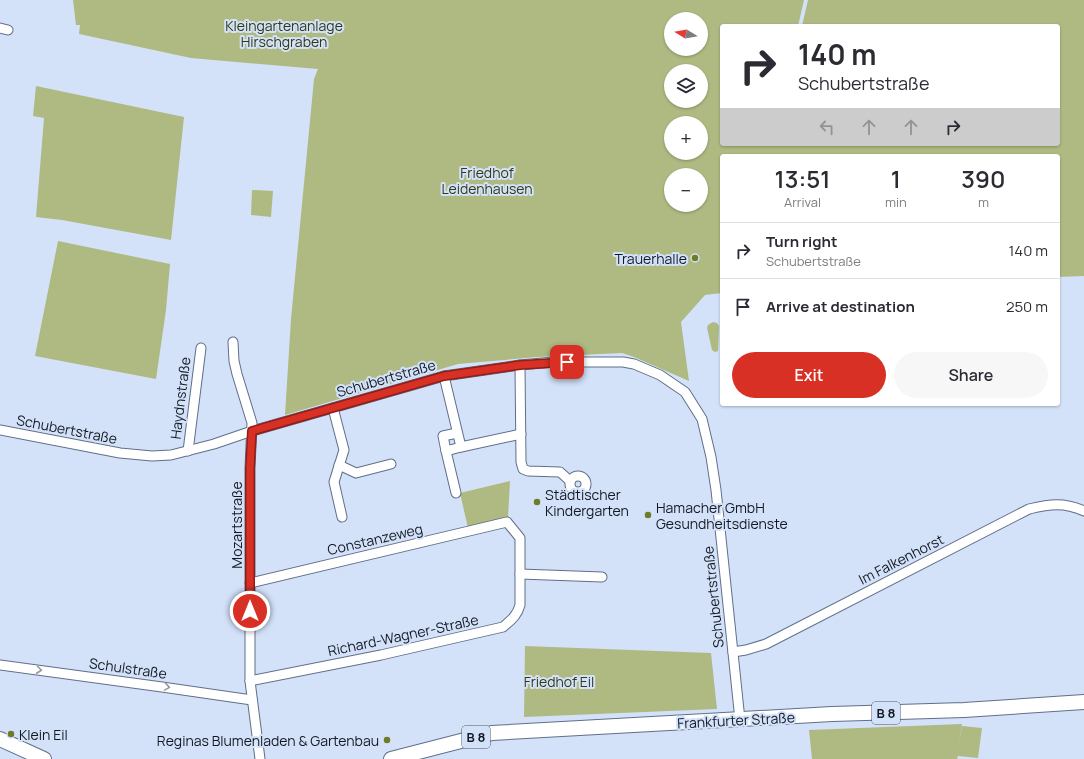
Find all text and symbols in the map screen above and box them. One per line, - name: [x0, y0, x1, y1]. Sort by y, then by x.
- north arrow: [664, 12, 708, 56]
- map controls: [664, 12, 708, 212]
- park label: Kleingartenanlage Hirschgraben: [225, 16, 343, 51]
- text: 140 m: [798, 35, 877, 73]
- icon: right: [732, 40, 784, 92]
- button: layers: [664, 64, 708, 108]
- text: Schubertstraße: [798, 71, 929, 95]
- button: +: [664, 116, 708, 160]
- icon: left: [816, 116, 838, 138]
- icon: ahead: [858, 116, 880, 138]
- icon: ahead: [900, 116, 922, 138]
- icon: right: [942, 116, 964, 138]
- text: 13:51: [775, 162, 830, 195]
- text: 1: [891, 162, 901, 195]
- text: 390: [961, 162, 1005, 195]
- park label: Friedhof Leidenhausen: [441, 163, 533, 198]
- button: −: [664, 168, 708, 212]
- text: Arrival: [784, 193, 821, 211]
- text: min: [885, 193, 907, 211]
- text: m: [978, 193, 989, 211]
- text: Turn right: [766, 231, 837, 252]
- icon: right: [732, 240, 754, 262]
- text: 140 m: [1008, 240, 1048, 261]
- place label: Trauerhalle: [614, 249, 687, 268]
- text: Schubertstraße: [766, 252, 861, 270]
- marker: Trauerhalle: [690, 253, 700, 263]
- icon: arrive: [732, 296, 754, 318]
- text: Arrive at destination: [766, 296, 915, 317]
- text: 250 m: [1006, 296, 1048, 317]
- pin: [550, 345, 584, 379]
- icon: arrive: [556, 351, 578, 373]
- button: Exit: [732, 352, 886, 398]
- button: Share: [894, 352, 1048, 398]
- street label: Schubertstraße: [334, 355, 438, 401]
- street label: Haydnstraße: [166, 356, 194, 440]
- street label: Schubertstraße: [15, 410, 119, 448]
- street label: Mozartstraße: [227, 481, 246, 569]
- place label: Städtischer Kindergarten: [545, 485, 629, 520]
- marker: Städtischer Kindergarten: [532, 497, 542, 507]
- place label: Hamacher GmbH Gesundheitsdienste: [656, 498, 788, 533]
- marker: Hamacher GmbH Gesundheitsdienste: [643, 510, 653, 520]
- street label: Constanzeweg: [325, 519, 425, 559]
- street label: Im Falkenhorst: [855, 529, 947, 589]
- street label: Schubertstraße: [698, 545, 728, 649]
- position arrow: [229, 590, 271, 632]
- street label: Richard-Wagner-Straße: [326, 610, 480, 660]
- street label: Schulstraße: [88, 653, 168, 683]
- one-way arrow: [36, 665, 42, 674]
- park label: Friedhof Eil: [524, 672, 594, 691]
- one-way arrow: [164, 682, 171, 691]
- road number: B 8: [872, 702, 900, 724]
- street label: Frankfurter Straße: [677, 707, 795, 733]
- place label: Klein Eil: [19, 725, 68, 744]
- road number: B 8: [462, 726, 490, 748]
- marker: Klein Eil: [6, 729, 16, 739]
- place label: Reginas Blumenladen & Gartenbau: [157, 731, 379, 750]
- marker: Reginas Blumenladen & Gartenbau: [382, 735, 392, 745]

